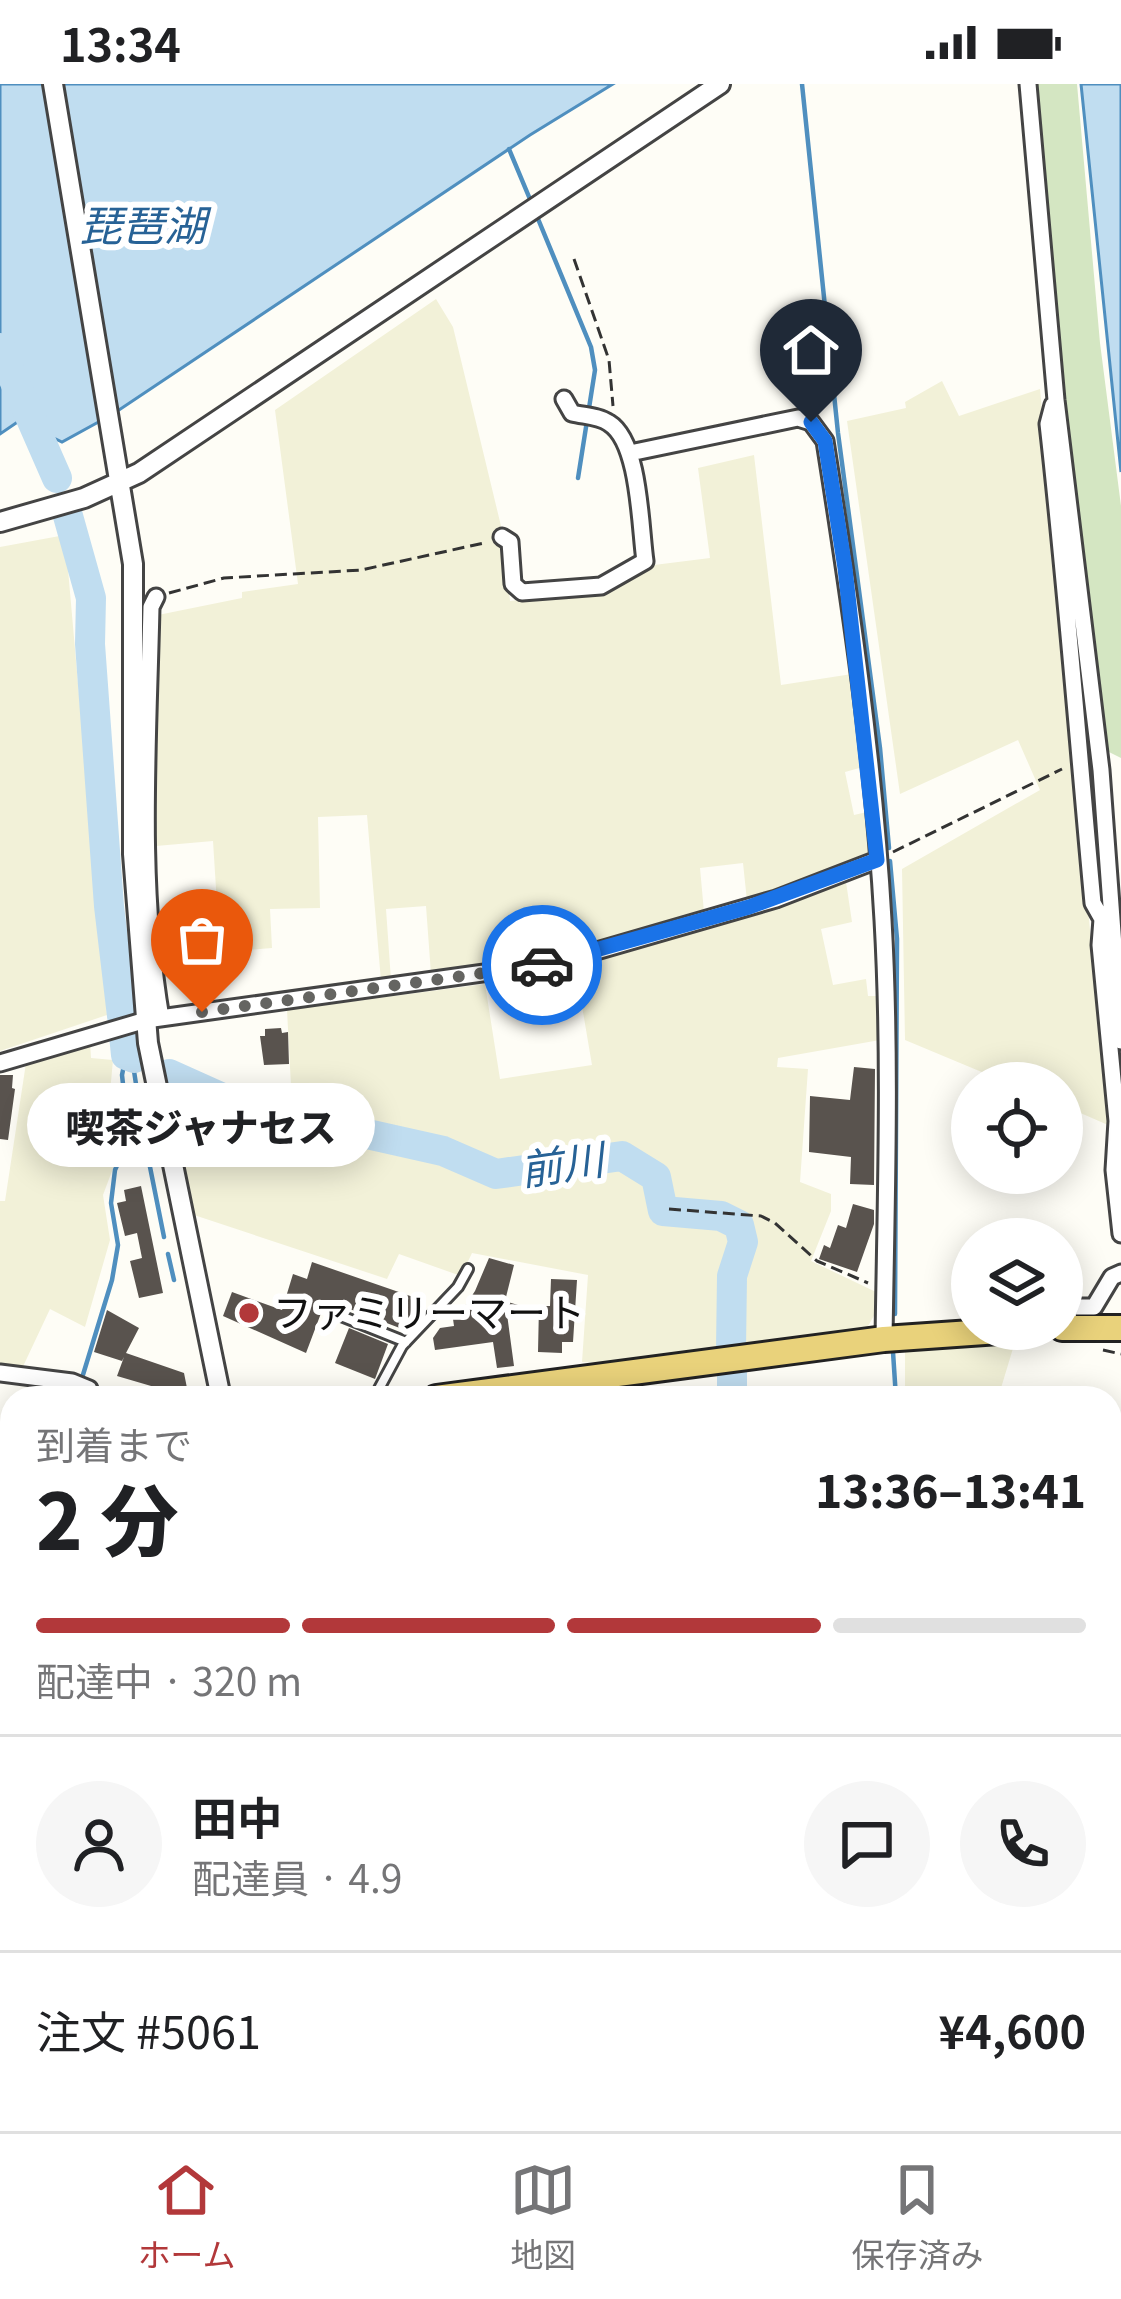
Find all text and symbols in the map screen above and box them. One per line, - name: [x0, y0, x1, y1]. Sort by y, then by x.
- text: 13:34: [60, 10, 181, 75]
- water label: 琵琶湖: [80, 192, 212, 253]
- pin: [760, 299, 862, 422]
- icon: home: [778, 317, 844, 383]
- pin: [151, 889, 253, 1012]
- courier: [482, 905, 602, 1025]
- icon: bag: [169, 907, 235, 973]
- icon: car: [509, 932, 575, 998]
- map controls: [951, 1062, 1083, 1350]
- button: locate: [951, 1062, 1083, 1194]
- callout: 喫茶ジャナセス: [28, 1084, 376, 1168]
- text: 喫茶ジャナセス: [65, 1097, 337, 1153]
- water label: 前川: [516, 1125, 611, 1198]
- button: layers: [951, 1218, 1083, 1350]
- place label: ファミリーマート: [273, 1282, 585, 1338]
- marker: ファミリーマート: [236, 1300, 262, 1326]
- text: 到着まで: [36, 1415, 192, 1471]
- text: 13:36–13:41: [815, 1456, 1086, 1521]
- text: 2 分: [36, 1460, 179, 1572]
- text: 配達中 · 320 m: [36, 1651, 302, 1707]
- button: person: [36, 1781, 162, 1907]
- button: chat: [804, 1781, 930, 1907]
- button: phone: [960, 1781, 1086, 1907]
- text: 田中: [192, 1783, 282, 1848]
- text: 配達員 · 4.9: [192, 1848, 402, 1904]
- text: 注文 #5061: [36, 1997, 261, 2062]
- text: ¥4,600: [939, 1997, 1086, 2062]
- tab: ホーム: [137, 2157, 236, 2277]
- tab: 地図: [510, 2157, 576, 2277]
- tab: 保存済み: [851, 2157, 983, 2277]

